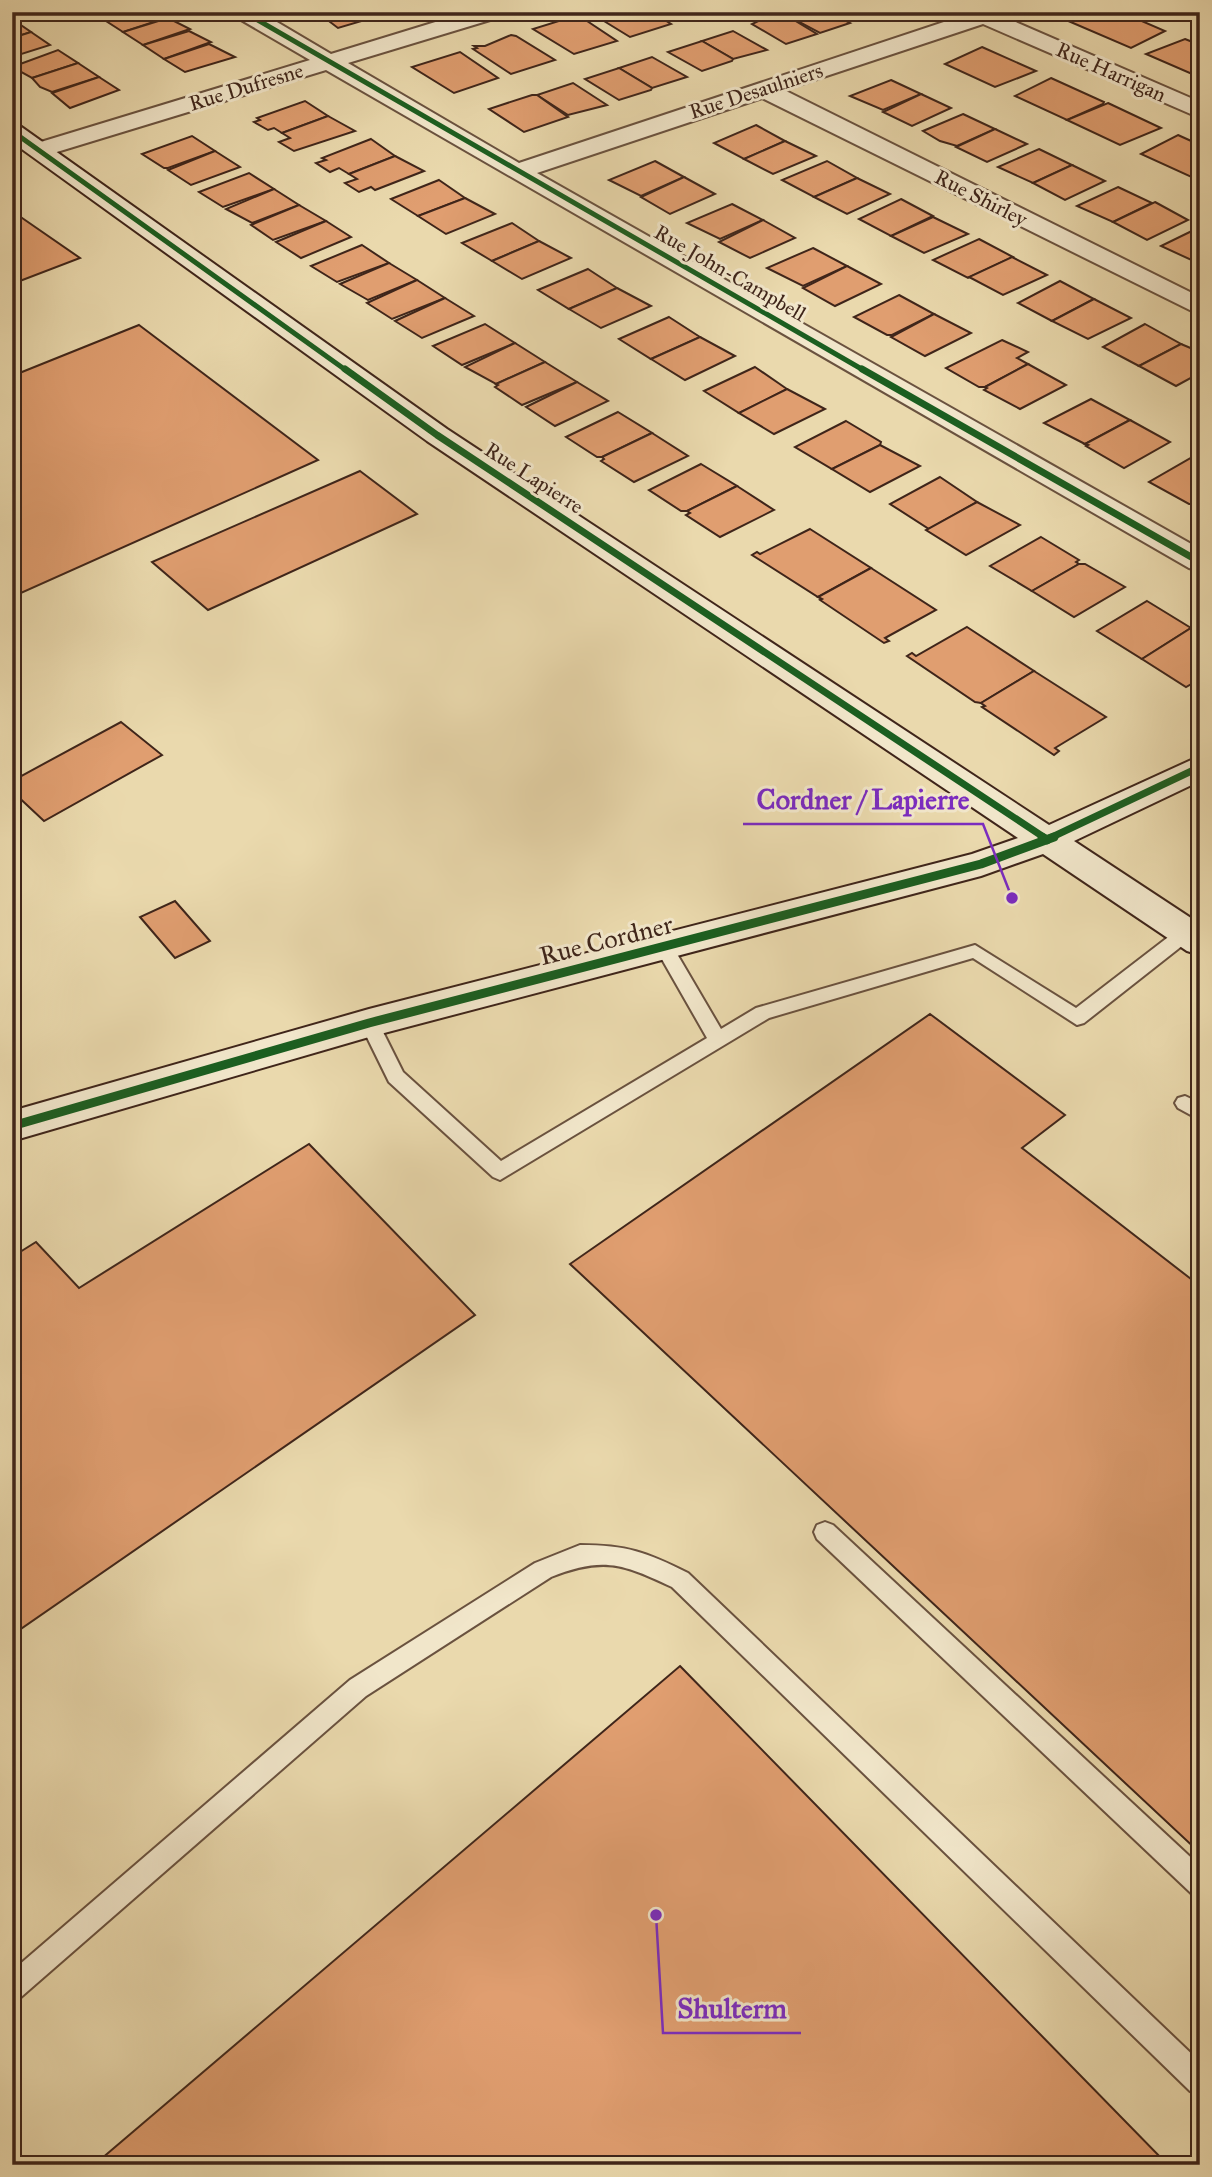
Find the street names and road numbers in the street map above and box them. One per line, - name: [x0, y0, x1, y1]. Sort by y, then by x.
- street label: Rue Harrigan: [1052, 36, 1170, 108]
- street label: Rue Dufresne: [186, 57, 307, 117]
- street label: Rue Desaulniers: [686, 57, 826, 125]
- street label: Rue Shirley: [930, 164, 1033, 233]
- street label: Rue John-Campbell: [649, 219, 811, 327]
- street label: Rue Lapierre: [480, 436, 589, 520]
- street label: Rue Cordner: [536, 908, 676, 972]

